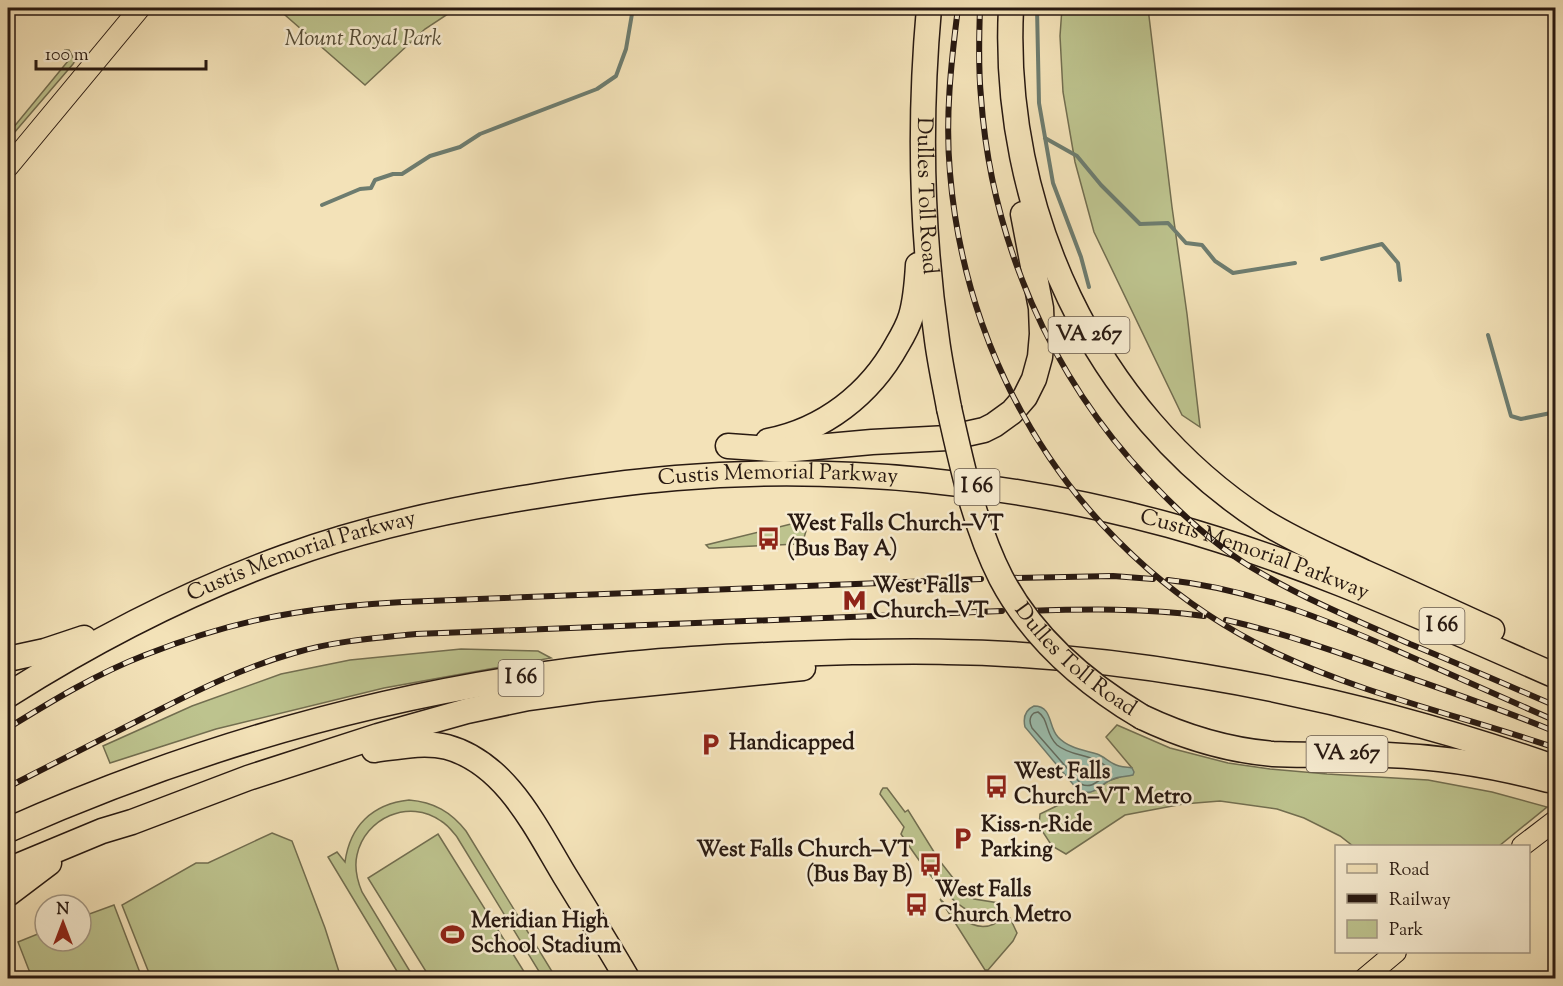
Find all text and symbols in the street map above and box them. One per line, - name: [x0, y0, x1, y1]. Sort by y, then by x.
- park label: Mount Royal Park: [284, 24, 442, 56]
- scale bar: [36, 33, 206, 71]
- text: 100 m: [45, 43, 89, 69]
- street label: Dulles Toll Road: [907, 117, 945, 276]
- road number: VA 267: [1048, 317, 1130, 353]
- street label: Custis Memorial Parkway: [656, 457, 899, 496]
- road number: I 66: [954, 469, 1000, 505]
- street label: Custis Memorial Parkway: [1136, 502, 1374, 609]
- street label: Custis Memorial Parkway: [182, 503, 419, 611]
- place label: West Falls Church–VT (Bus Bay A): [787, 509, 1004, 566]
- bus stop icon: West Falls Church–VT (Bus Bay A): [756, 525, 782, 551]
- place label: West Falls Church–VT: [873, 571, 989, 628]
- metro station icon: West Falls Church–VT: [842, 587, 868, 613]
- street label: Dulles Toll Road: [1005, 597, 1142, 725]
- road number: I 66: [1420, 608, 1464, 644]
- road number: I 66: [498, 660, 544, 696]
- place label: Handicapped: [729, 728, 855, 760]
- parking icon: Handicapped: [698, 731, 724, 757]
- road number: VA 267: [1306, 736, 1388, 772]
- place label: West Falls Church–VT Metro: [1014, 757, 1192, 814]
- bus stop icon: West Falls Church–VT Metro: [983, 773, 1009, 799]
- place label: Kiss-n-Ride Parking: [981, 810, 1093, 867]
- parking icon: Kiss-n-Ride Parking: [950, 826, 976, 852]
- place label: West Falls Church–VT (Bus Bay B): [697, 835, 914, 892]
- legend: [1335, 845, 1530, 953]
- bus stop icon: West Falls Church–VT (Bus Bay B): [918, 851, 944, 877]
- text: Road: [1389, 858, 1429, 884]
- place label: West Falls Church Metro: [935, 875, 1072, 932]
- text: Railway: [1389, 888, 1451, 914]
- bus stop icon: West Falls Church Metro: [904, 891, 930, 917]
- north arrow: [33, 893, 93, 953]
- text: N: [57, 899, 70, 922]
- place label: Meridian High School Stadium: [471, 906, 622, 963]
- text: Park: [1389, 918, 1424, 944]
- sports icon: Meridian High School Stadium: [440, 922, 466, 948]

